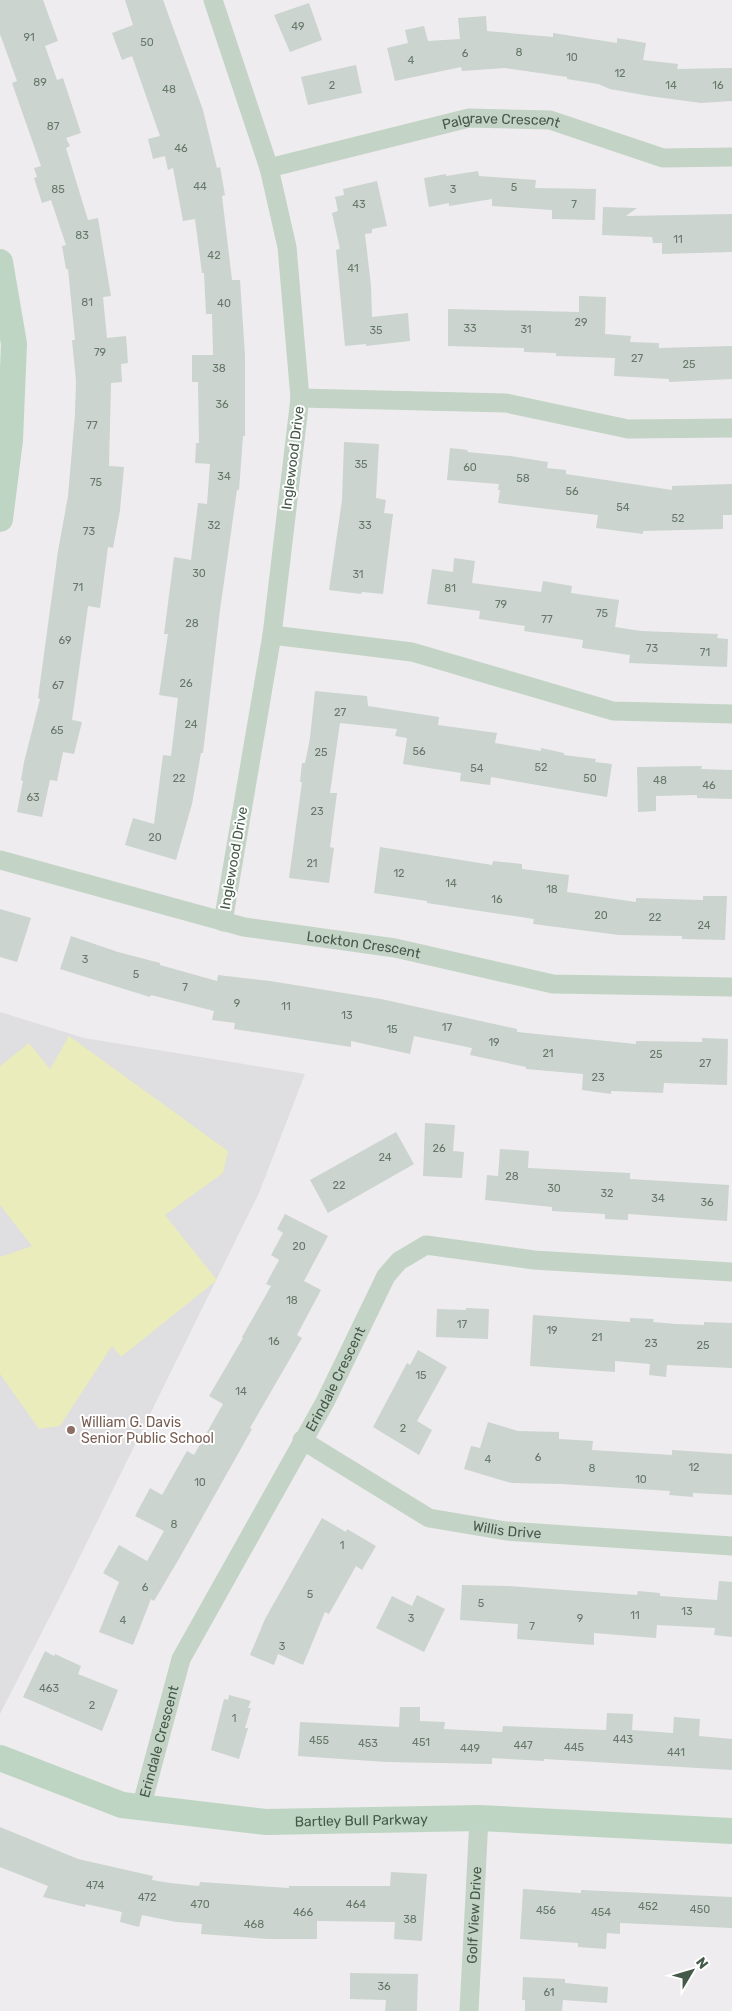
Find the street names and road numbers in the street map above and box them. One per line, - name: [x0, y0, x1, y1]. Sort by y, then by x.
- street label: Palgrave Crescent: [440, 110, 563, 133]
- street label: Inglewood Drive: [278, 405, 308, 511]
- street label: Inglewood Drive: [217, 805, 251, 911]
- street label: Lockton Crescent: [306, 927, 423, 962]
- street label: Erindale Crescent: [302, 1323, 369, 1435]
- street label: Willis Drive: [471, 1517, 542, 1542]
- street label: Erindale Crescent: [136, 1683, 182, 1799]
- street label: Bartley Bull Parkway: [294, 1810, 428, 1830]
- street label: Golf View Drive: [463, 1866, 485, 1964]

